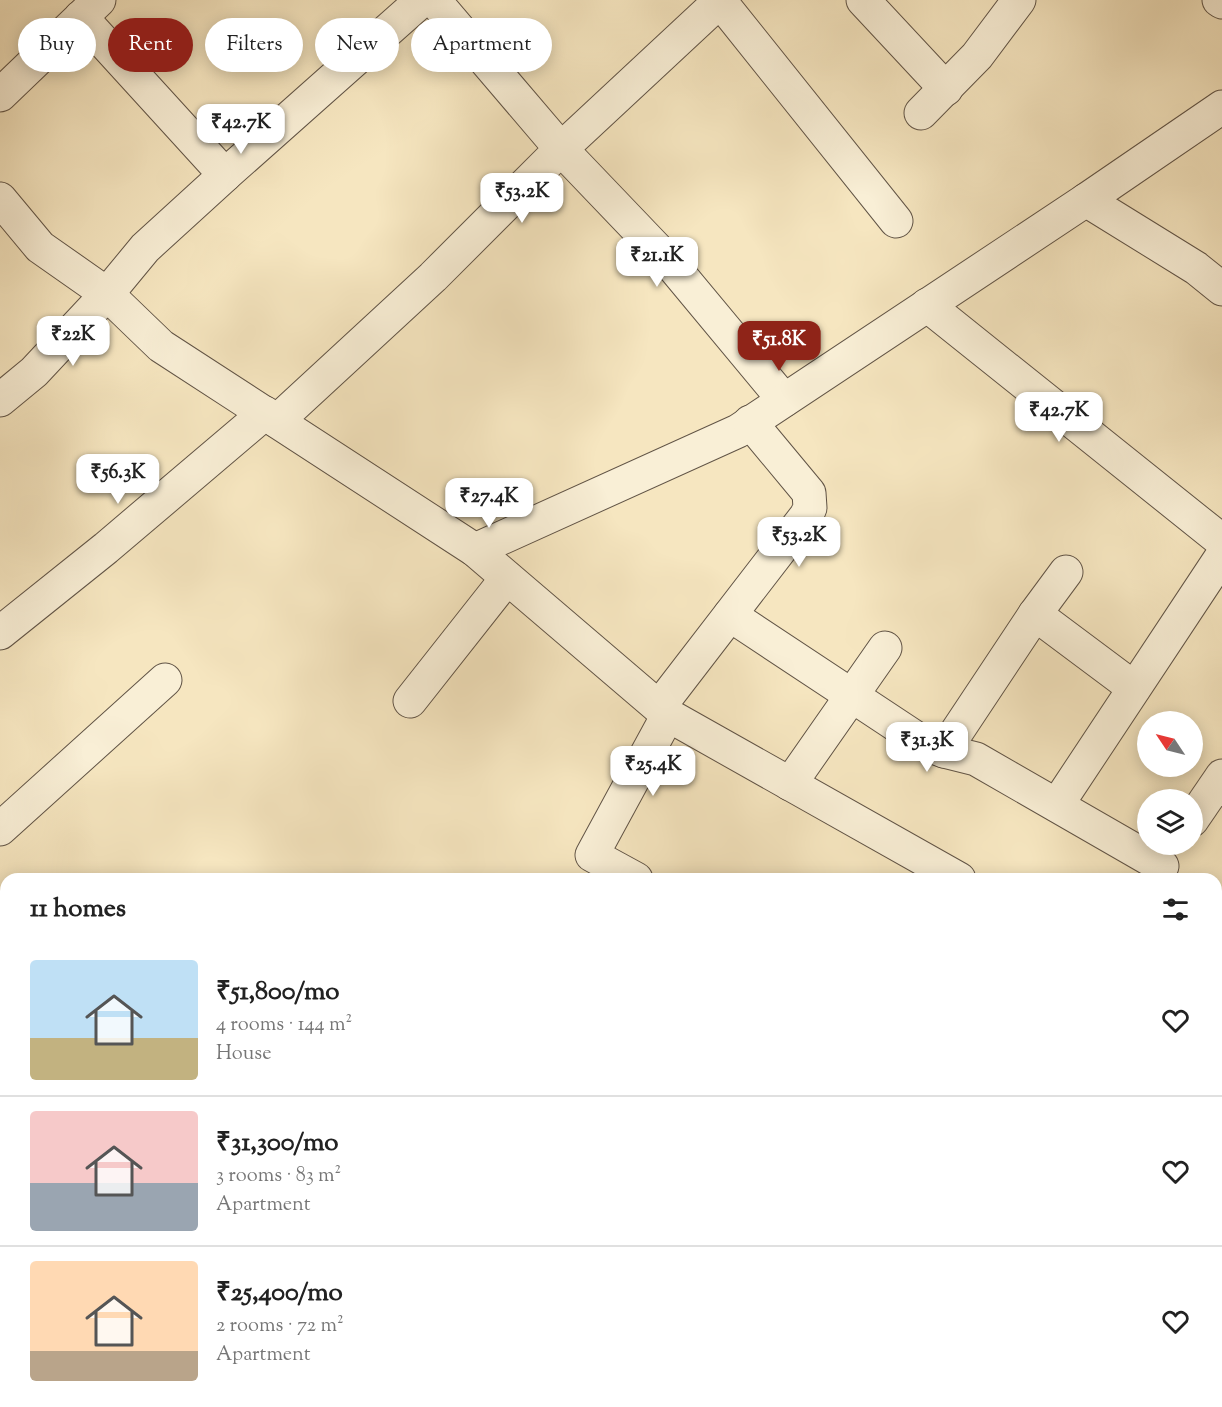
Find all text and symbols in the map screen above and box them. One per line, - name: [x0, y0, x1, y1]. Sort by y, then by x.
- chip: Buy: [18, 18, 96, 72]
- chip: Rent: [108, 18, 193, 72]
- chip: Filters: [205, 18, 303, 72]
- chip: New: [315, 18, 399, 72]
- chip: Apartment: [411, 18, 552, 72]
- pin: ₹42.7K: [192, 104, 290, 155]
- text: ₹42.7K: [211, 109, 271, 138]
- pin: ₹53.2K: [473, 173, 571, 224]
- text: ₹53.2K: [494, 178, 550, 207]
- pin: ₹21.1K: [608, 237, 706, 288]
- text: ₹21.1K: [630, 242, 684, 271]
- pin: ₹22K: [37, 316, 109, 367]
- text: ₹22K: [51, 321, 95, 350]
- pin: ₹51.8K: [730, 321, 828, 372]
- text: ₹51.8K: [752, 326, 806, 355]
- pin: ₹42.7K: [1010, 392, 1108, 443]
- text: ₹42.7K: [1029, 397, 1089, 426]
- pin: ₹56.3K: [69, 454, 167, 505]
- text: ₹56.3K: [90, 459, 146, 488]
- pin: ₹27.4K: [440, 478, 538, 529]
- text: ₹27.4K: [459, 483, 519, 512]
- pin: ₹53.2K: [750, 517, 848, 568]
- text: ₹53.2K: [771, 522, 827, 551]
- north arrow: [1137, 711, 1203, 777]
- map controls: [1137, 711, 1203, 855]
- pin: ₹31.3K: [878, 722, 976, 773]
- text: ₹31.3K: [900, 727, 954, 756]
- pin: ₹25.4K: [604, 746, 702, 797]
- text: ₹25.4K: [624, 751, 682, 780]
- button: layers: [1137, 789, 1203, 855]
- text: 11 homes: [30, 891, 126, 928]
- icon: filters: [1159, 893, 1192, 926]
- text: ₹51,800/mo: [216, 974, 340, 1011]
- icon: home: [78, 984, 150, 1056]
- icon: heart: [1159, 1004, 1192, 1037]
- text: 4 rooms · 144 m²: [216, 1011, 352, 1040]
- text: House: [216, 1040, 271, 1069]
- text: ₹31,300/mo: [216, 1125, 338, 1162]
- icon: home: [78, 1135, 150, 1207]
- icon: heart: [1159, 1155, 1192, 1188]
- text: 3 rooms · 83 m²: [216, 1162, 341, 1191]
- text: Apartment: [216, 1191, 311, 1220]
- text: ₹25,400/mo: [216, 1275, 343, 1312]
- icon: home: [78, 1285, 150, 1357]
- icon: heart: [1159, 1305, 1192, 1338]
- text: 2 rooms · 72 m²: [216, 1312, 344, 1341]
- text: Apartment: [216, 1341, 311, 1370]

